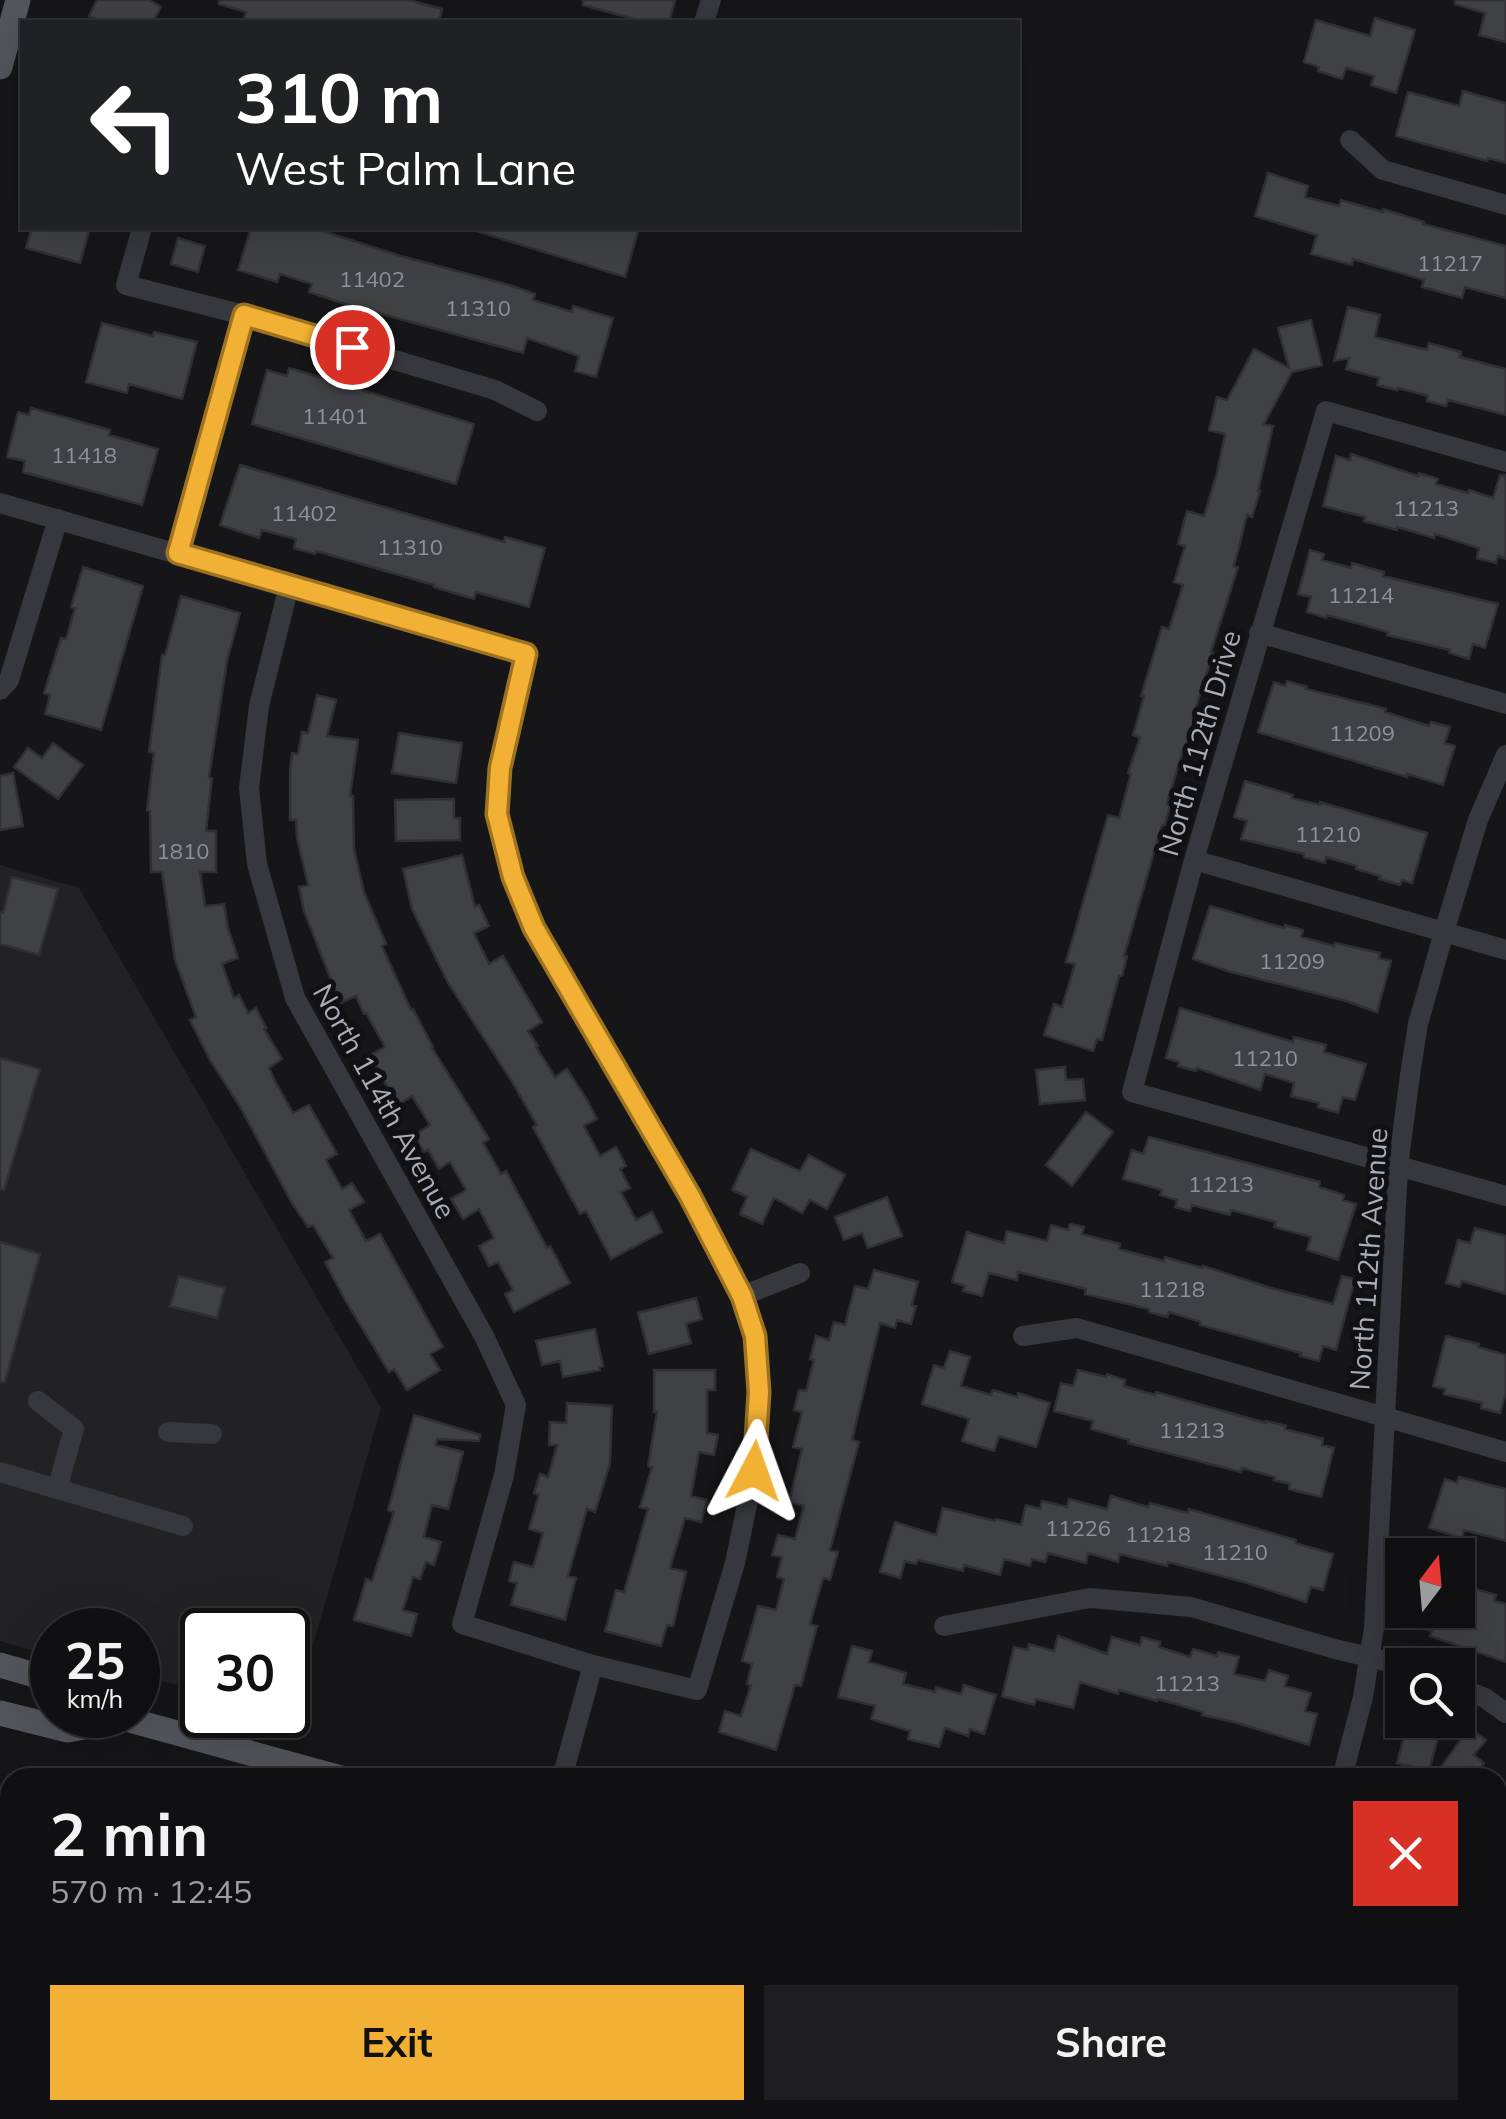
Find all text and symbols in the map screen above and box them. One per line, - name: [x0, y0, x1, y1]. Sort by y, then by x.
- text: 310 m: [235, 53, 443, 141]
- icon: left: [70, 60, 200, 190]
- text: West Palm Lane: [235, 140, 576, 196]
- house number: 11217: [1417, 249, 1483, 277]
- house number: 11402: [339, 265, 405, 293]
- house number: 11310: [445, 294, 511, 322]
- pin: [310, 305, 395, 390]
- icon: arrive: [325, 320, 380, 375]
- house number: 11401: [302, 402, 368, 430]
- house number: 11418: [51, 441, 117, 469]
- house number: 11213: [1393, 494, 1459, 522]
- house number: 11402: [271, 499, 337, 527]
- house number: 11310: [377, 533, 443, 561]
- house number: 11214: [1328, 581, 1394, 609]
- street label: North 112th Drive: [1150, 626, 1248, 860]
- house number: 11209: [1329, 719, 1395, 747]
- house number: 11210: [1295, 820, 1361, 848]
- house number: 1810: [157, 837, 209, 865]
- house number: 11209: [1259, 947, 1325, 975]
- street label: North 114th Avenue: [306, 978, 464, 1224]
- house number: 11210: [1232, 1044, 1298, 1072]
- street label: North 112th Avenue: [1341, 1127, 1395, 1391]
- house number: 11213: [1188, 1170, 1254, 1198]
- house number: 11218: [1139, 1275, 1205, 1303]
- house number: 11213: [1159, 1416, 1225, 1444]
- position arrow: [702, 1419, 806, 1523]
- house number: 11226: [1045, 1514, 1111, 1542]
- house number: 11218: [1125, 1520, 1191, 1548]
- house number: 11210: [1202, 1538, 1268, 1566]
- north arrow: [1385, 1538, 1475, 1628]
- map controls: [1385, 1538, 1475, 1738]
- speed limit sign: 30: [180, 1608, 310, 1738]
- text: 25: [65, 1629, 125, 1692]
- button: search: [1385, 1648, 1475, 1738]
- house number: 11213: [1154, 1669, 1220, 1697]
- text: km/h: [67, 1683, 123, 1714]
- text: 2 min: [50, 1796, 208, 1871]
- button: close: [1353, 1801, 1458, 1906]
- text: 570 m · 12:45: [50, 1871, 252, 1911]
- button: Exit: [50, 1985, 744, 2100]
- button: Share: [764, 1985, 1458, 2100]

